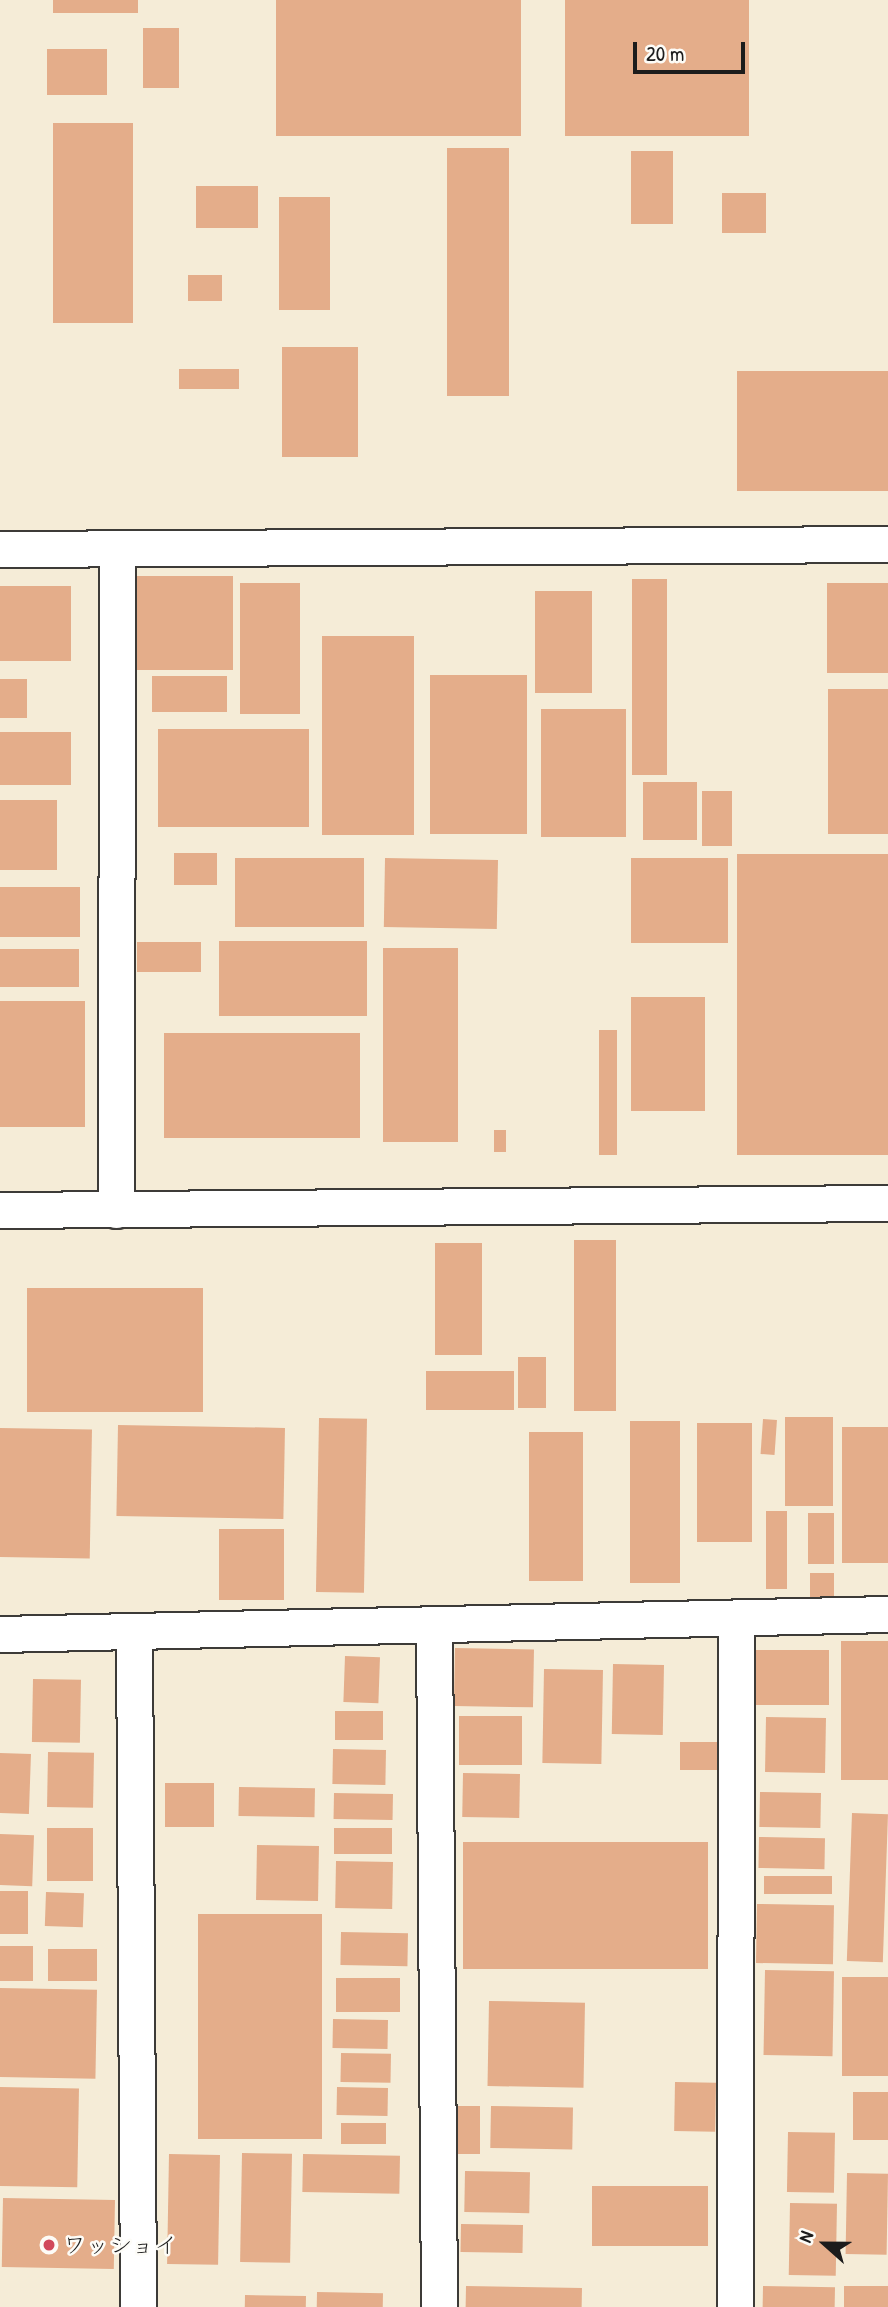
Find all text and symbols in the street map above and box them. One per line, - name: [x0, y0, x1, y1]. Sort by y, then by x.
- scale bar: [636, 28, 748, 72]
- text: 20 m: [646, 39, 684, 68]
- north arrow: [790, 2209, 860, 2279]
- text: N: [791, 2227, 819, 2246]
- place label: ワッショイ: [63, 2231, 178, 2259]
- marker: ワッショイ: [41, 2237, 57, 2253]

